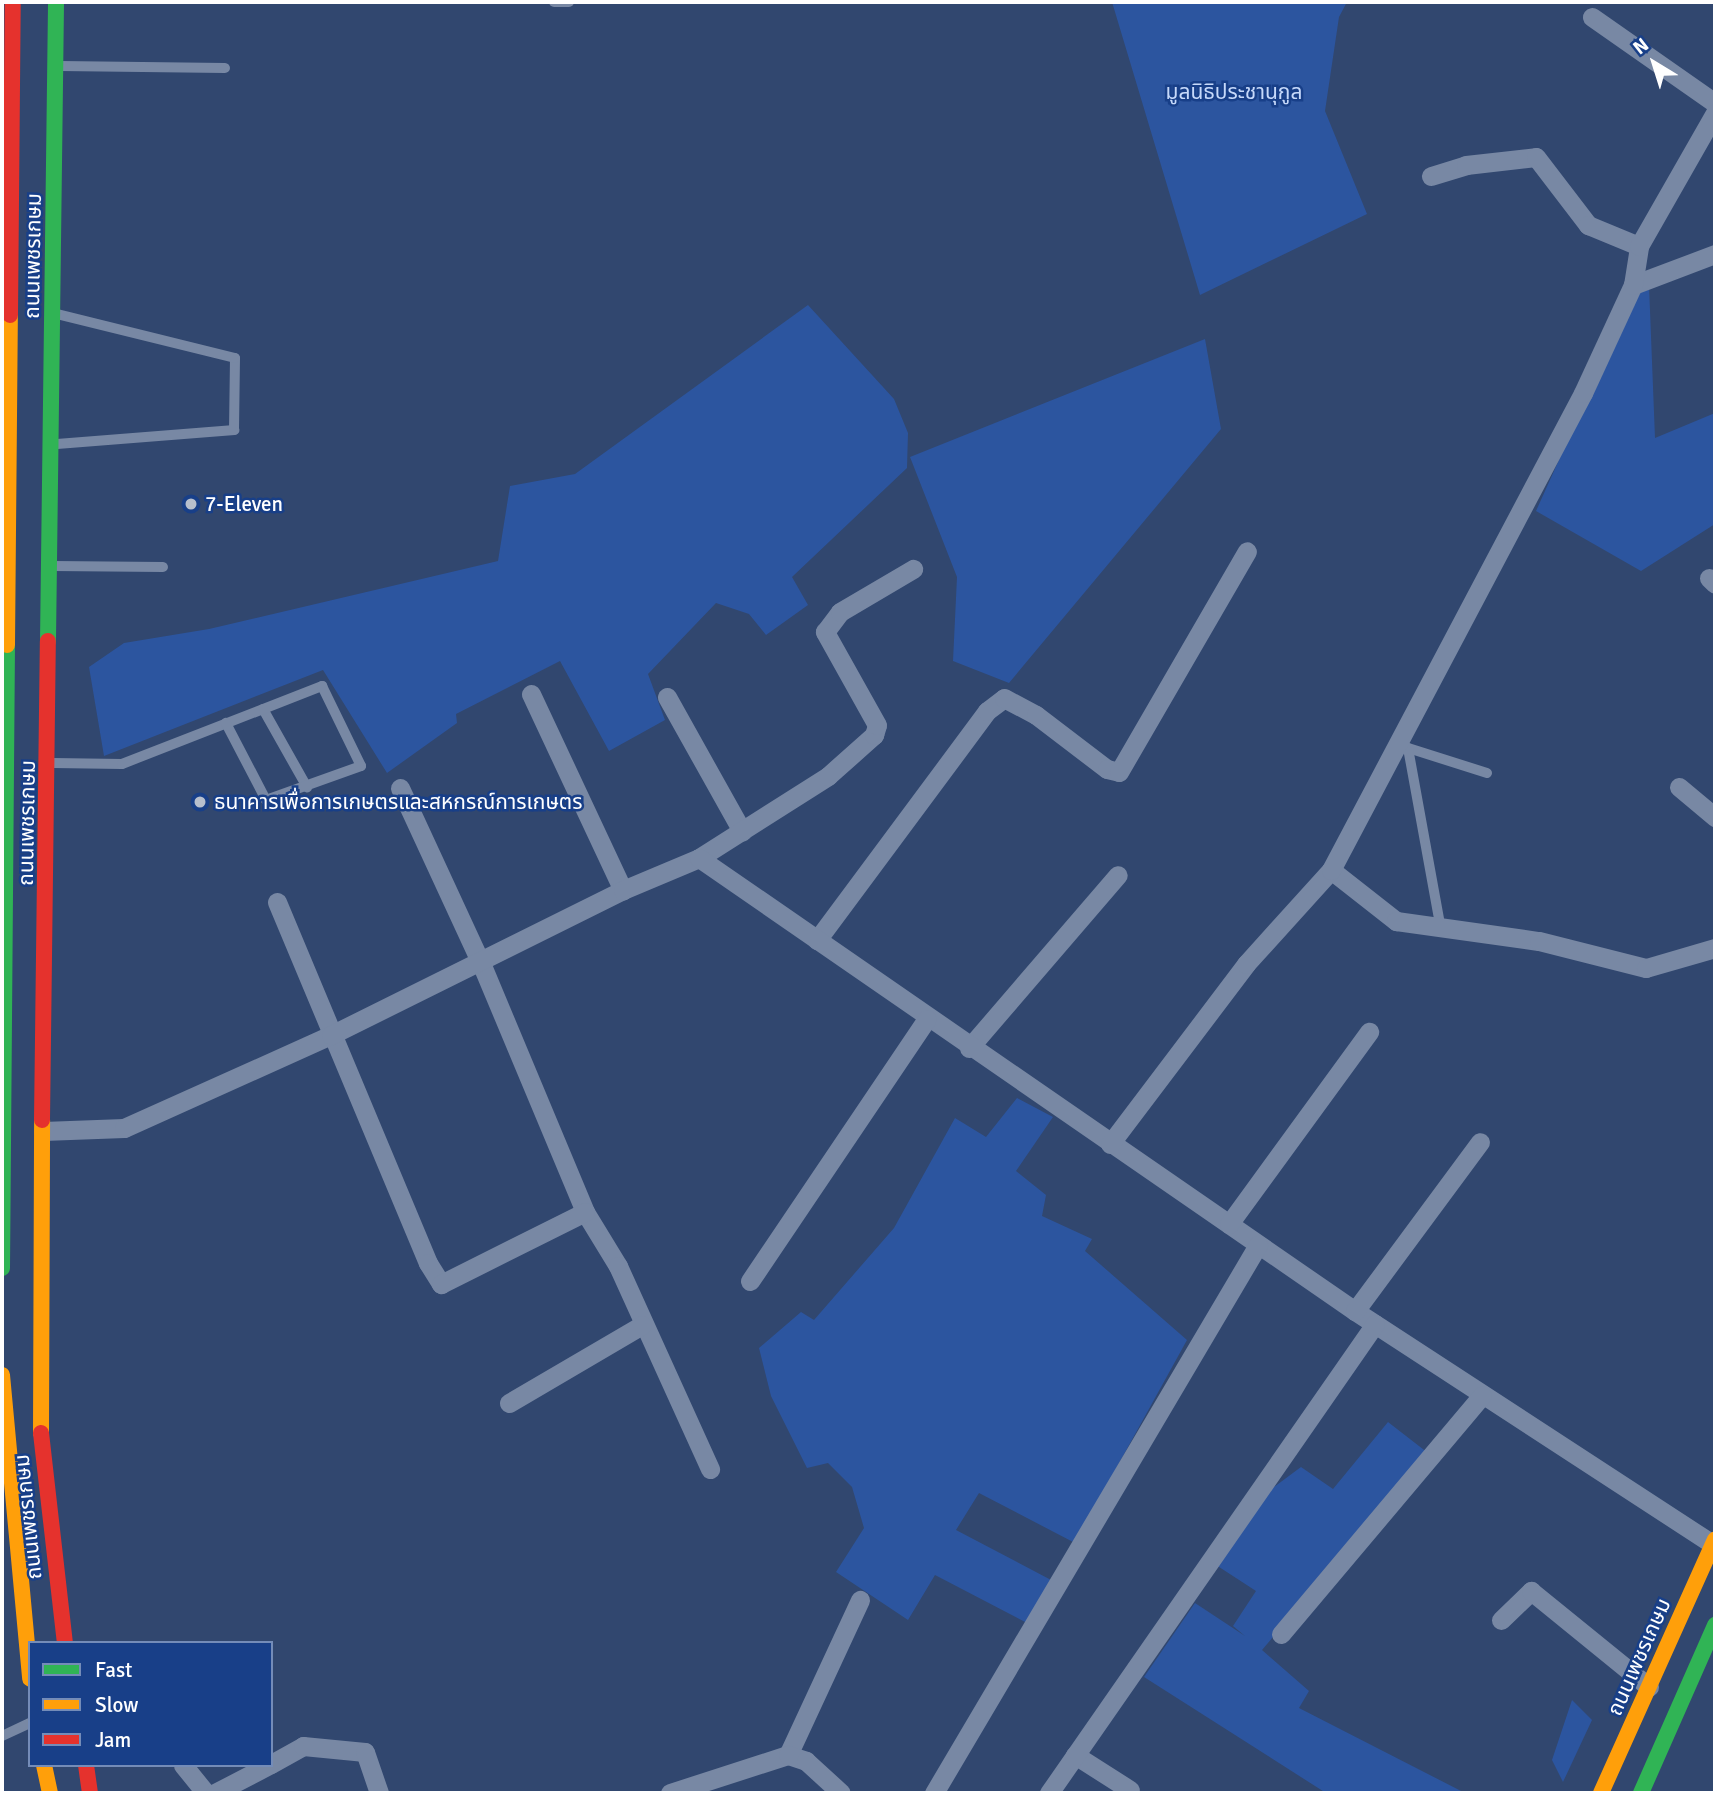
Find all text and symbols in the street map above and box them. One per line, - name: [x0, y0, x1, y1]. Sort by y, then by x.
- north arrow: [1619, 28, 1689, 98]
- text: N: [1628, 33, 1654, 60]
- park label: มูลนิธิประชานุกูล: [1166, 79, 1302, 105]
- street label: ถนนเพชรเกษม: [19, 193, 47, 319]
- place label: 7-Eleven: [205, 491, 283, 517]
- marker: 7-Eleven: [183, 496, 199, 512]
- street label: ถนนเพชรเกษม: [13, 760, 41, 886]
- place label: ธนาคารเพื่อการเกษตรและสหกรณ์การเกษตร: [214, 789, 582, 815]
- marker: ธนาคารเพื่อการเกษตรและสหกรณ์การเกษตร: [192, 794, 208, 810]
- street label: ถนนเพชรเกษม: [9, 1453, 47, 1581]
- street label: ถนนเพชรเกษม: [1602, 1594, 1676, 1720]
- legend: [28, 1641, 273, 1767]
- text: Fast: [95, 1657, 132, 1683]
- text: Slow: [95, 1692, 139, 1718]
- text: Jam: [95, 1727, 131, 1753]

